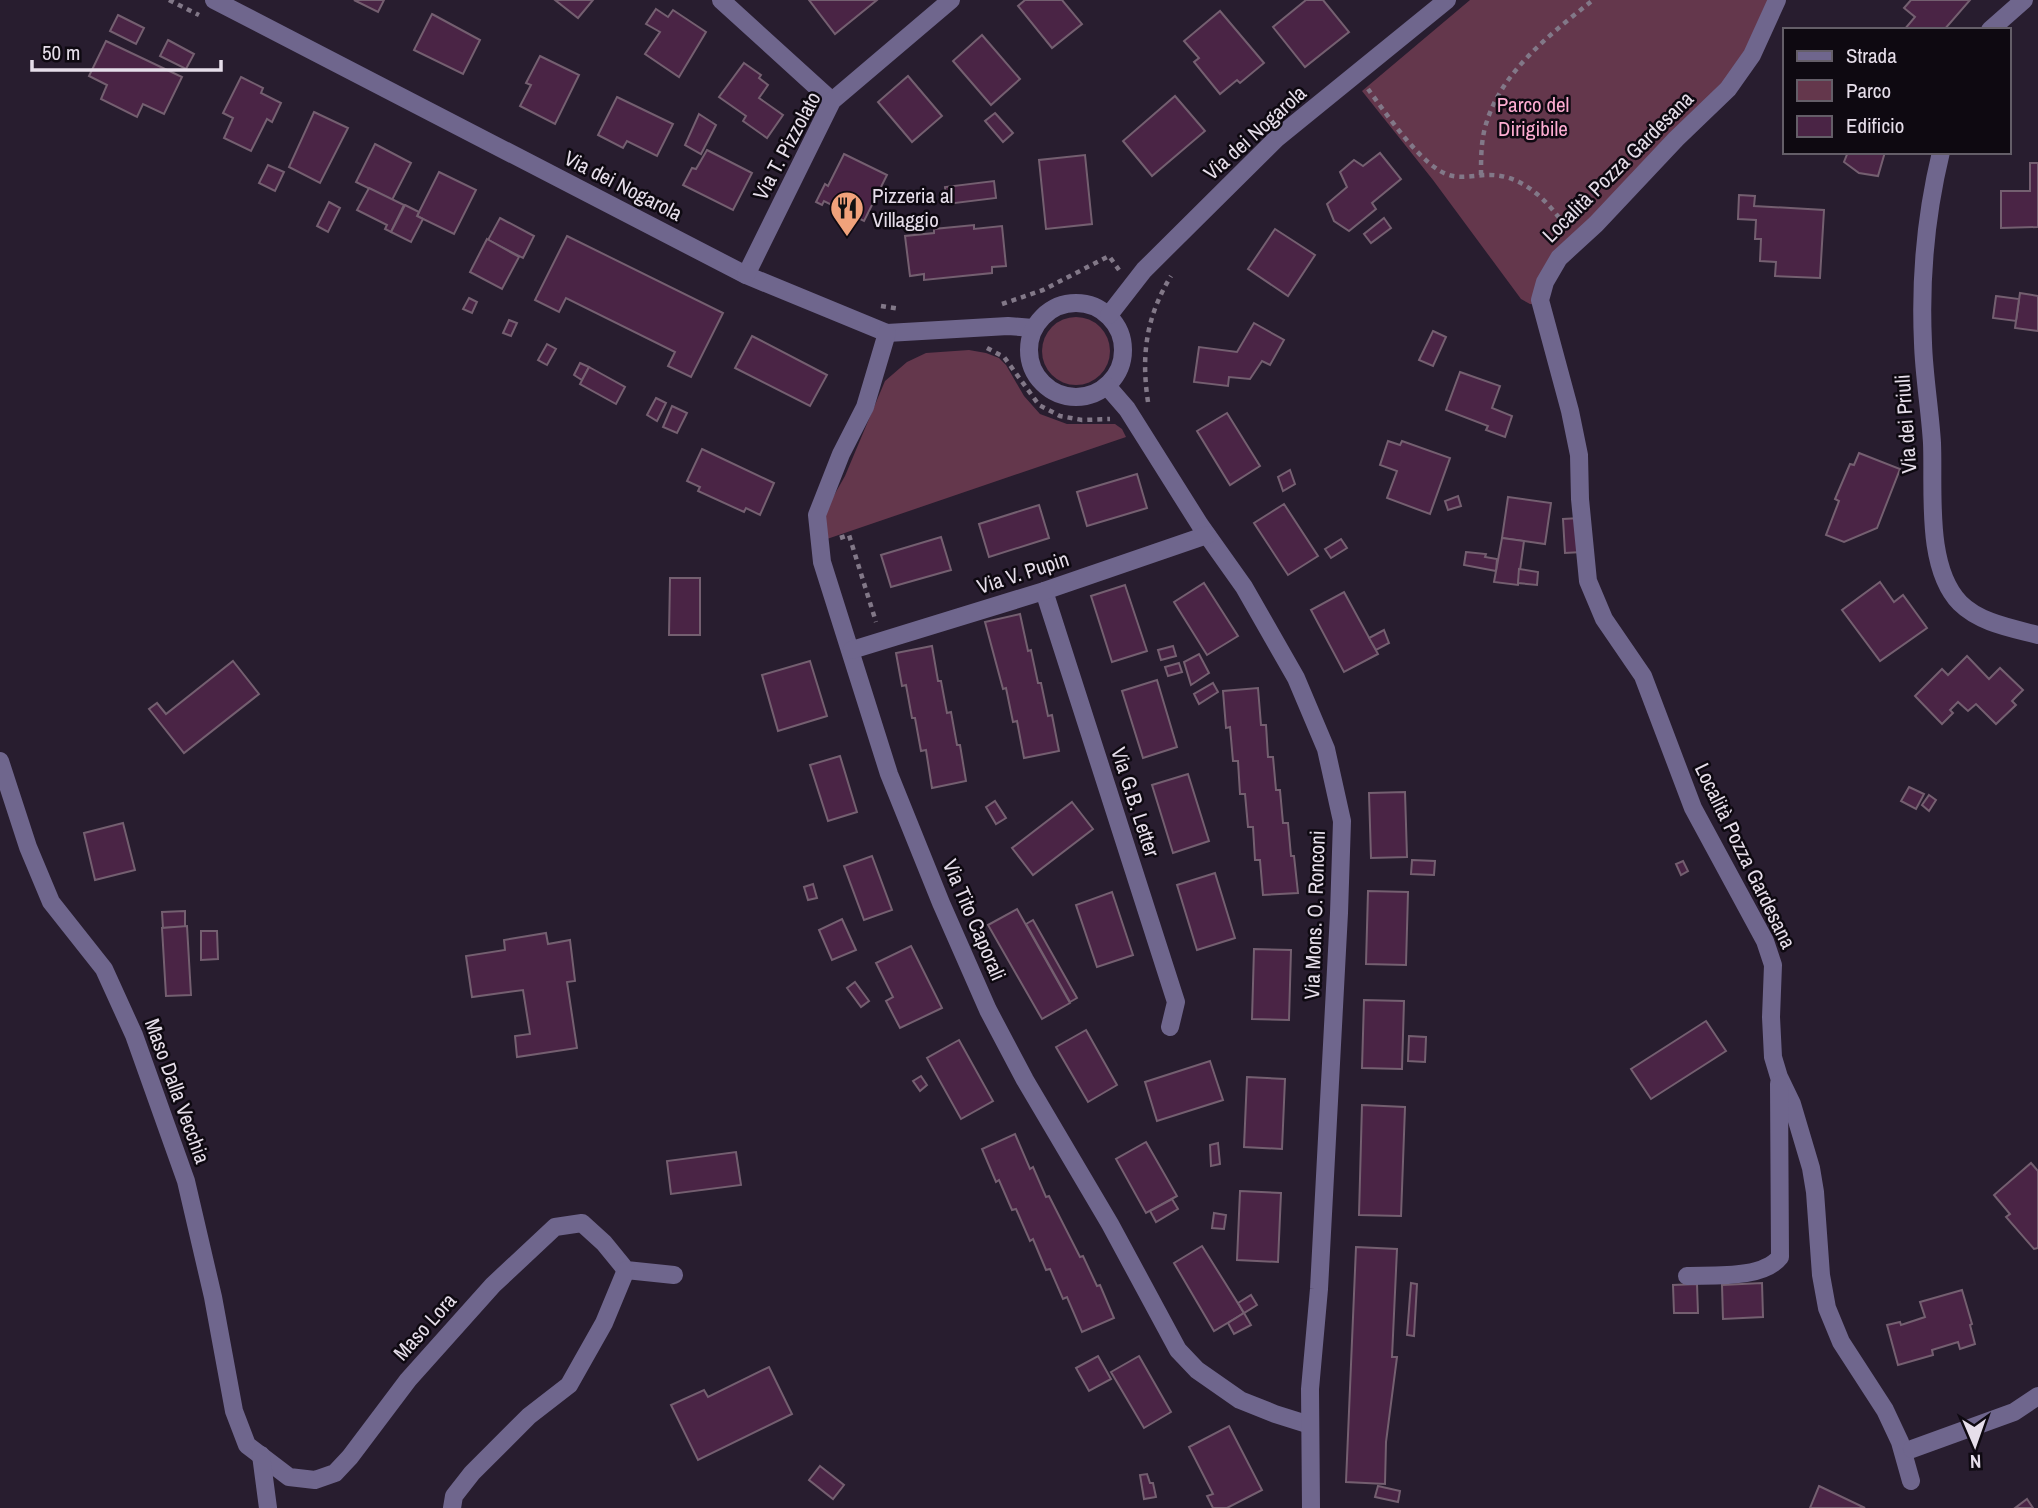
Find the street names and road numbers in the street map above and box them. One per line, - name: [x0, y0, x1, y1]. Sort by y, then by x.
- street label: Via dei Nogarola: [1197, 78, 1313, 187]
- street label: Località Pozza Gardesana: [1536, 84, 1700, 249]
- street label: Via T. Pizzolato: [746, 86, 827, 205]
- street label: Via dei Nogarola: [559, 143, 688, 228]
- street label: Via dei Priuli: [1888, 374, 1923, 475]
- street label: Via V. Pupin: [973, 544, 1072, 601]
- street label: Via G.B. Letter: [1104, 743, 1167, 861]
- street label: Località Pozza Gardesana: [1688, 758, 1803, 954]
- street label: Via Mons. O. Ronconi: [1297, 830, 1332, 1000]
- street label: Via Tito Caporali: [936, 855, 1013, 985]
- street label: Maso Dalla Vecchia: [138, 1014, 217, 1168]
- street label: Maso Lora: [387, 1286, 463, 1367]

